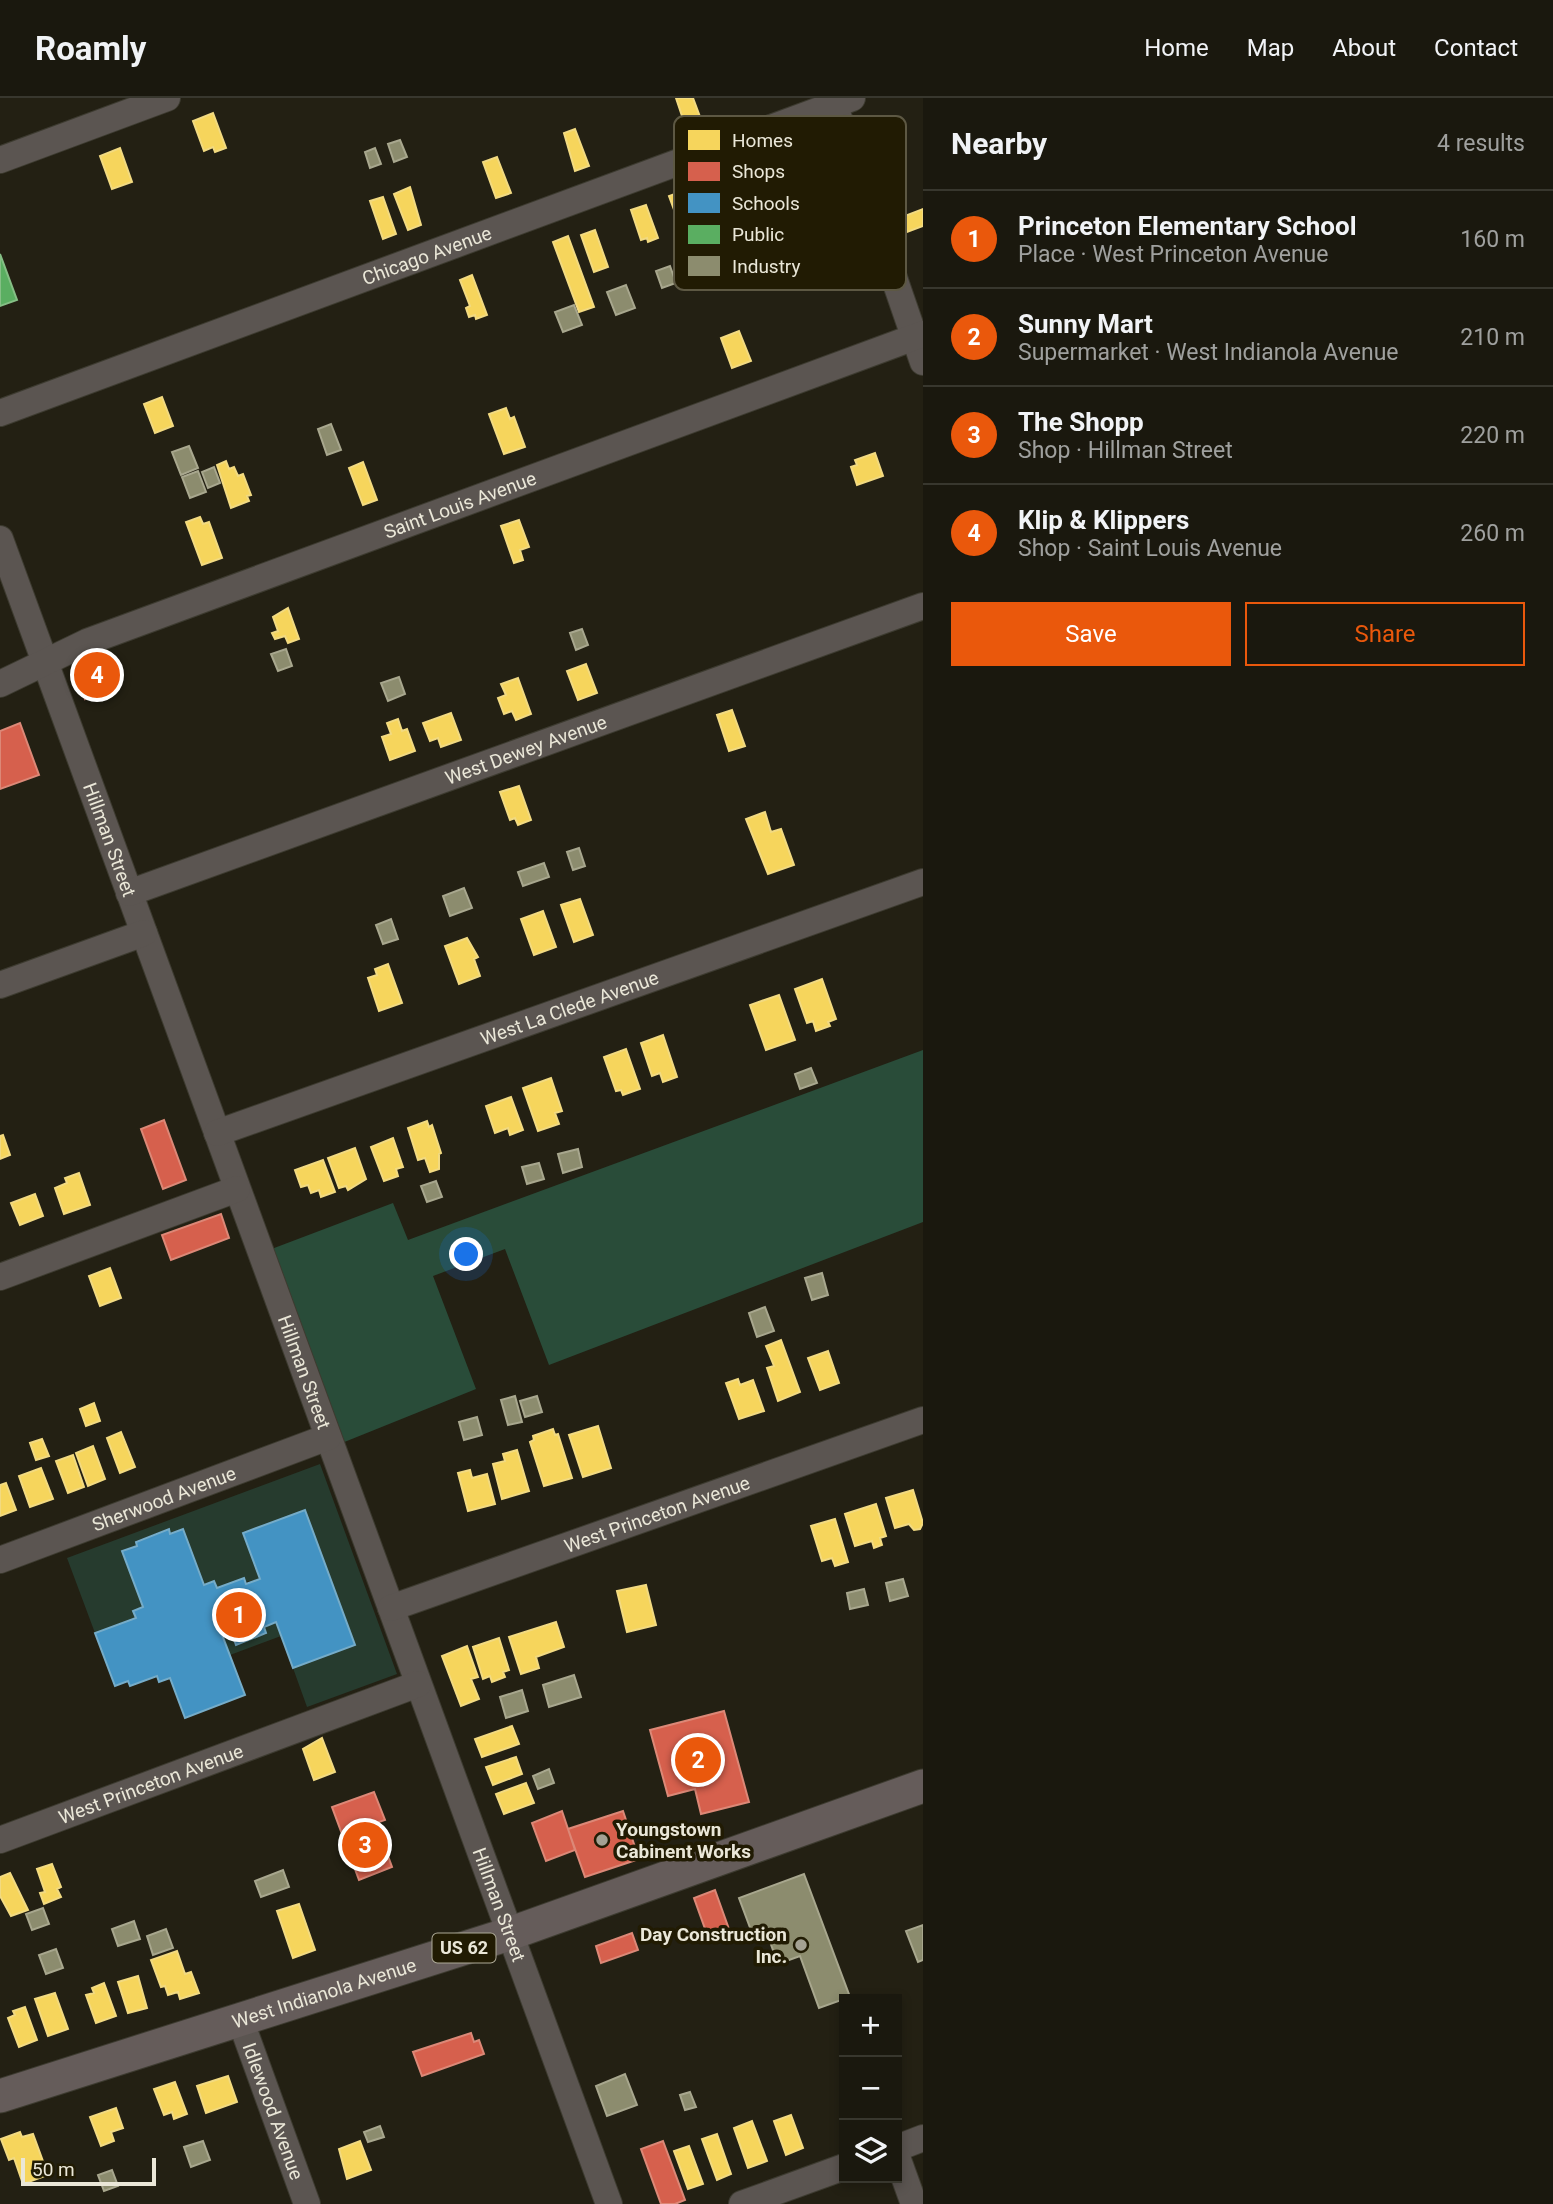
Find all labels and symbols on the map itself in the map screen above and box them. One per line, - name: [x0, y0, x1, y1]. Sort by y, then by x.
- legend: [674, 116, 906, 290]
- text: Homes: [732, 129, 793, 152]
- text: Shops: [732, 160, 785, 183]
- text: Schools: [732, 192, 800, 215]
- street label: Chicago Avenue: [359, 221, 495, 290]
- text: Public: [732, 223, 784, 246]
- text: Industry: [732, 255, 800, 278]
- street label: Saint Louis Avenue: [381, 467, 539, 544]
- pin: 4: [74, 649, 120, 701]
- street label: West Dewey Avenue: [442, 710, 610, 790]
- street label: Hillman Street: [78, 779, 141, 900]
- street label: West La Clede Avenue: [477, 966, 662, 1050]
- your location: [449, 1237, 483, 1271]
- street label: Hillman Street: [273, 1312, 336, 1432]
- street label: Sherwood Avenue: [89, 1462, 239, 1536]
- street label: West Princeton Avenue: [561, 1471, 753, 1558]
- pin: 1: [216, 1589, 262, 1641]
- pin: 2: [675, 1734, 721, 1786]
- street label: West Princeton Avenue: [56, 1739, 247, 1829]
- place label: Youngstown Cabinent Works: [616, 1818, 751, 1863]
- pin: 3: [342, 1819, 388, 1871]
- marker: Youngstown Cabinent Works: [594, 1832, 610, 1848]
- street label: Hillman Street: [468, 1844, 530, 1965]
- place label: Day Construction Inc.: [640, 1923, 787, 1968]
- road number: US 62: [433, 1934, 496, 1962]
- marker: Day Construction Inc.: [793, 1937, 809, 1953]
- street label: West Indianola Avenue: [229, 1953, 419, 2033]
- street label: Idlewood Avenue: [238, 2040, 308, 2183]
- scale bar: [21, 2155, 156, 2187]

